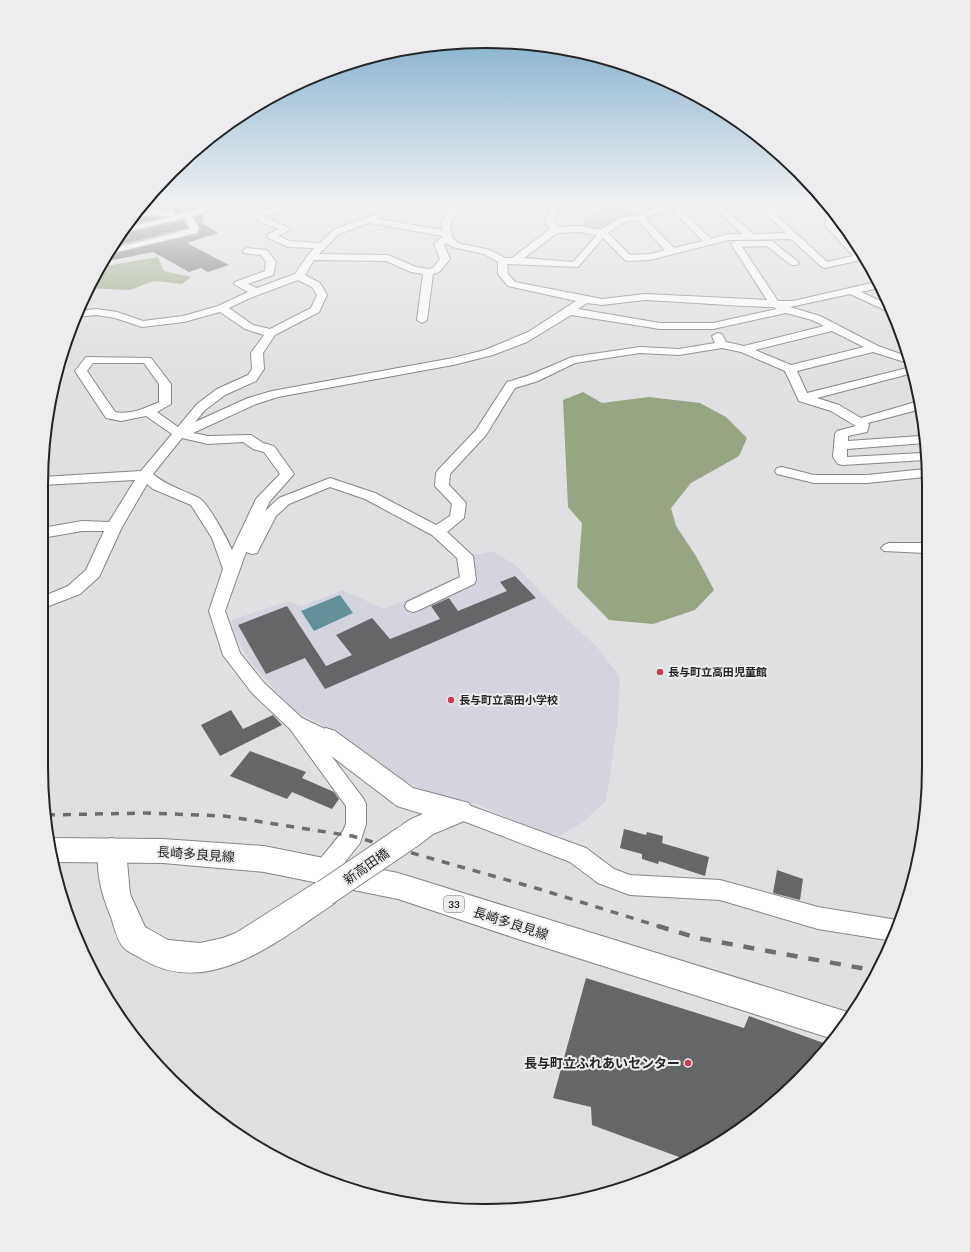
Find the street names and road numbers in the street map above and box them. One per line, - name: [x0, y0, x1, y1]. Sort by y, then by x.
- street label: 長崎多良見線: [157, 843, 235, 865]
- street label: 新高田橋: [340, 845, 392, 887]
- road number: 33: [444, 896, 464, 912]
- street label: 長崎多良見線: [471, 903, 551, 943]

